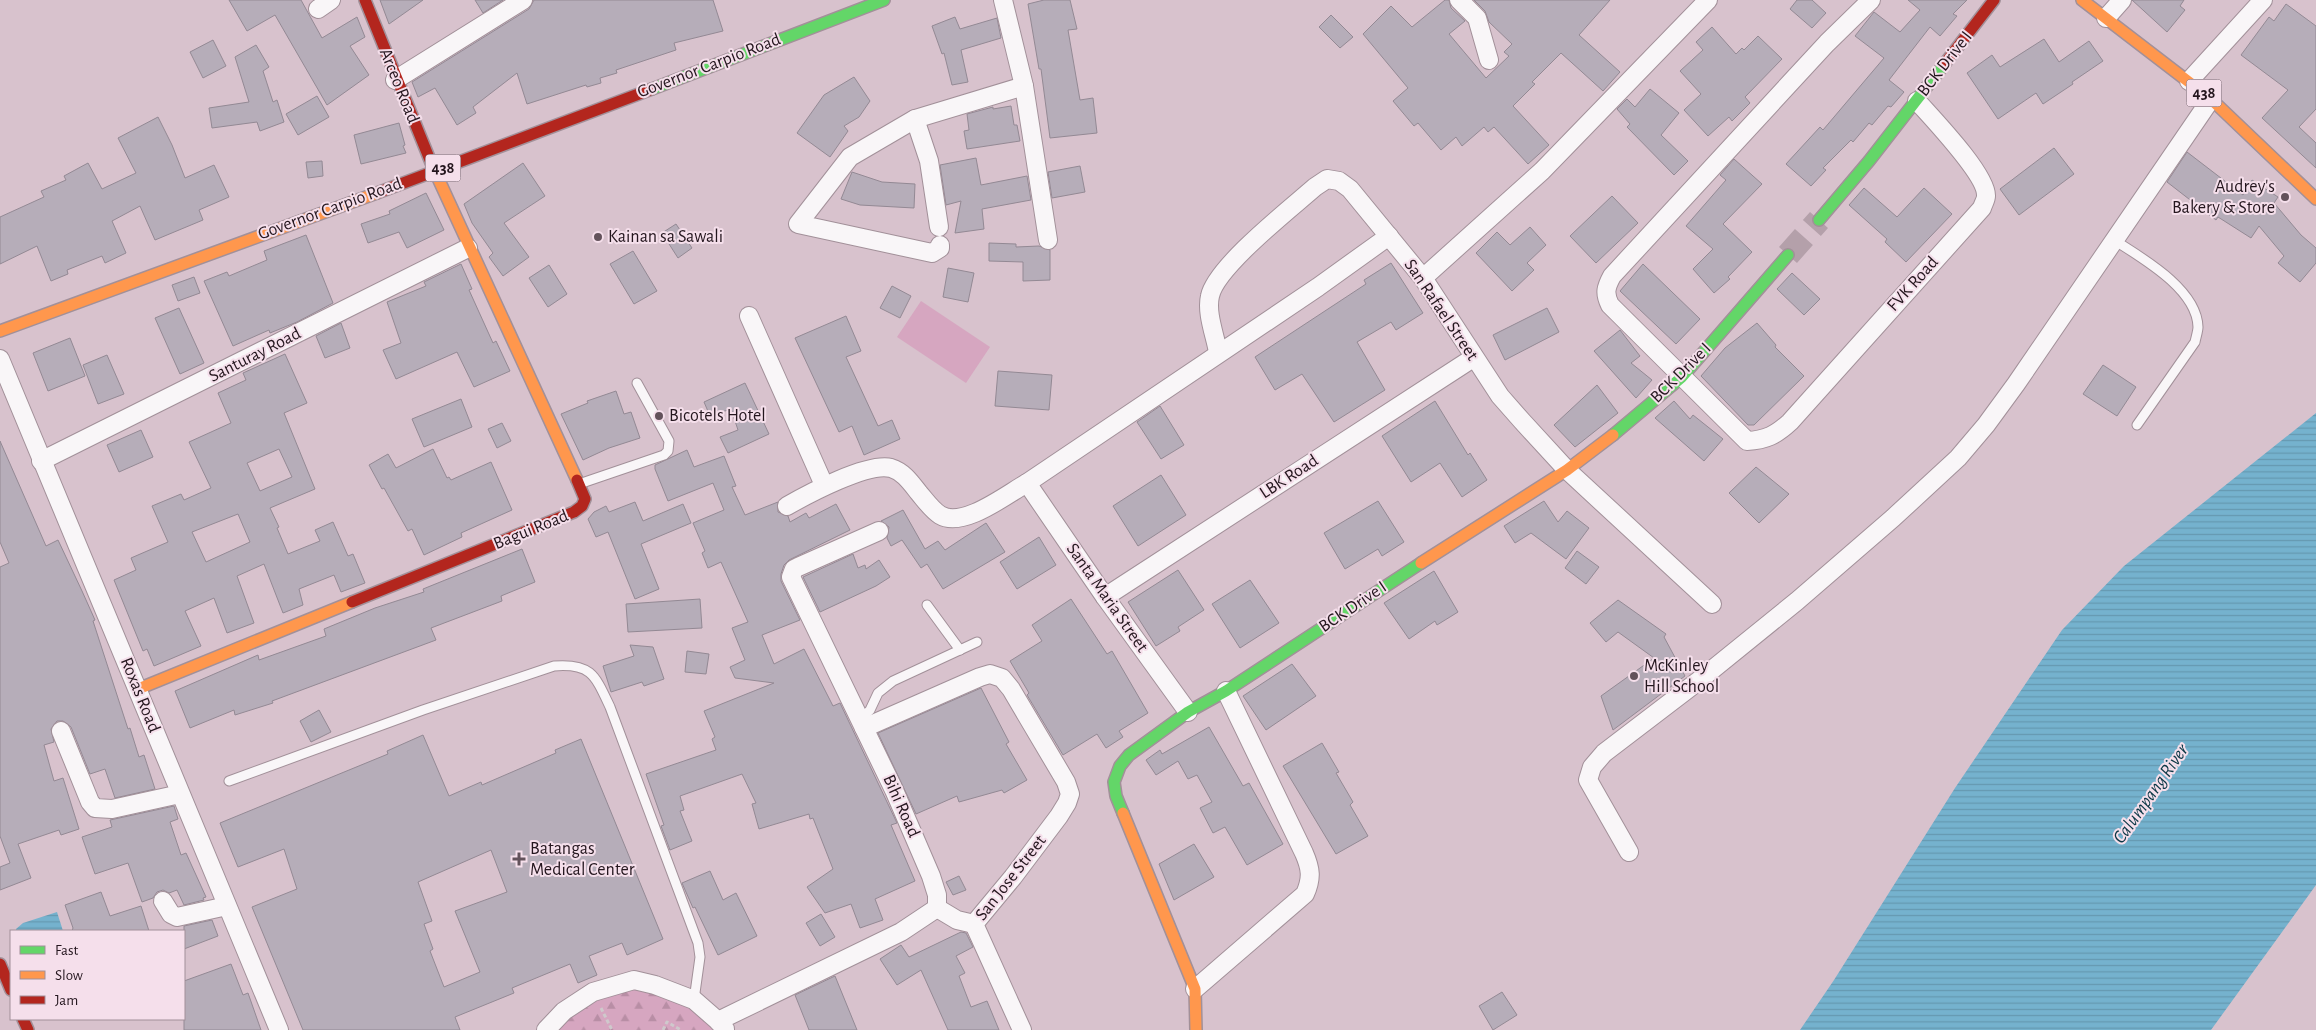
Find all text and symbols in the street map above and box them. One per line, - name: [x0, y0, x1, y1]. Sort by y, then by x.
- street label: BCK Drive I: [1914, 28, 1976, 100]
- street label: Governor Carpio Road: [635, 30, 783, 102]
- street label: Arceo Road: [376, 46, 422, 126]
- road number: 438: [2186, 80, 2222, 106]
- road number: 438: [426, 154, 460, 182]
- street label: Governor Carpio Road: [256, 175, 404, 243]
- place label: Audrey's Bakery & Store: [2172, 178, 2275, 217]
- marker: Audrey's Bakery & Store: [2279, 191, 2291, 203]
- place label: Kainan sa Sawali: [608, 228, 723, 246]
- marker: Kainan sa Sawali: [592, 231, 604, 243]
- street label: FVK Road: [1884, 253, 1942, 315]
- street label: San Rafael Street: [1401, 256, 1482, 364]
- street label: Santuray Road: [206, 324, 304, 386]
- street label: BCK Drive I: [1647, 339, 1715, 407]
- place label: Bicotels Hotel: [669, 407, 766, 425]
- marker: Bicotels Hotel: [653, 410, 665, 422]
- street label: LBK Road: [1257, 452, 1321, 502]
- street label: Bagui Road: [491, 507, 571, 553]
- street label: Santa Maria Street: [1063, 540, 1151, 656]
- street label: BCK Drive I: [1316, 578, 1390, 636]
- street label: Roxas Road: [117, 655, 163, 735]
- place label: McKinley Hill School: [1644, 657, 1719, 696]
- marker: McKinley Hill School: [1628, 670, 1640, 682]
- water label: Calumpang River: [2110, 740, 2193, 847]
- street label: Bihi Road: [879, 772, 923, 840]
- street label: San Jose Street: [972, 832, 1050, 924]
- place label: Batangas Medical Center: [530, 840, 635, 879]
- marker: Batangas Medical Center: [512, 852, 526, 866]
- legend: [10, 930, 185, 1020]
- text: Fast: [55, 943, 79, 958]
- text: Slow: [55, 968, 83, 983]
- text: Jam: [55, 993, 78, 1008]

